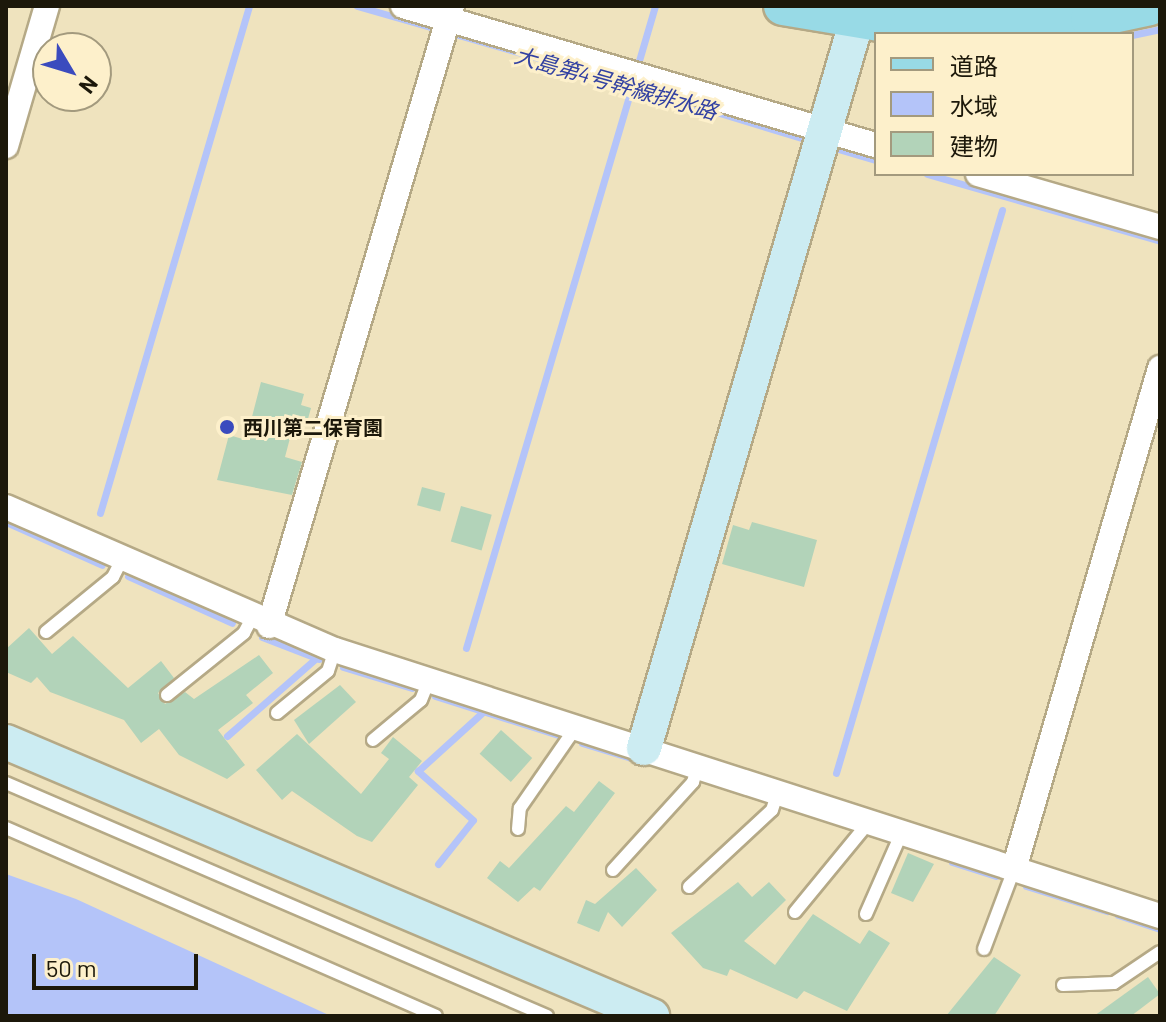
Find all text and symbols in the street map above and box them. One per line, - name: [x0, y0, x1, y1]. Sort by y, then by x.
- north arrow: [32, 32, 112, 112]
- legend: [874, 32, 1134, 176]
- water label: 大島第4号幹線排水路: [512, 41, 720, 125]
- text: 道路: [950, 51, 998, 80]
- text: N: [75, 72, 104, 99]
- text: 水域: [950, 91, 998, 120]
- text: 建物: [950, 131, 998, 160]
- place label: 西川第二保育園: [243, 415, 383, 439]
- marker: 西川第二保育園: [218, 418, 236, 436]
- scale bar: [36, 938, 202, 988]
- text: 50 m: [46, 953, 97, 982]

